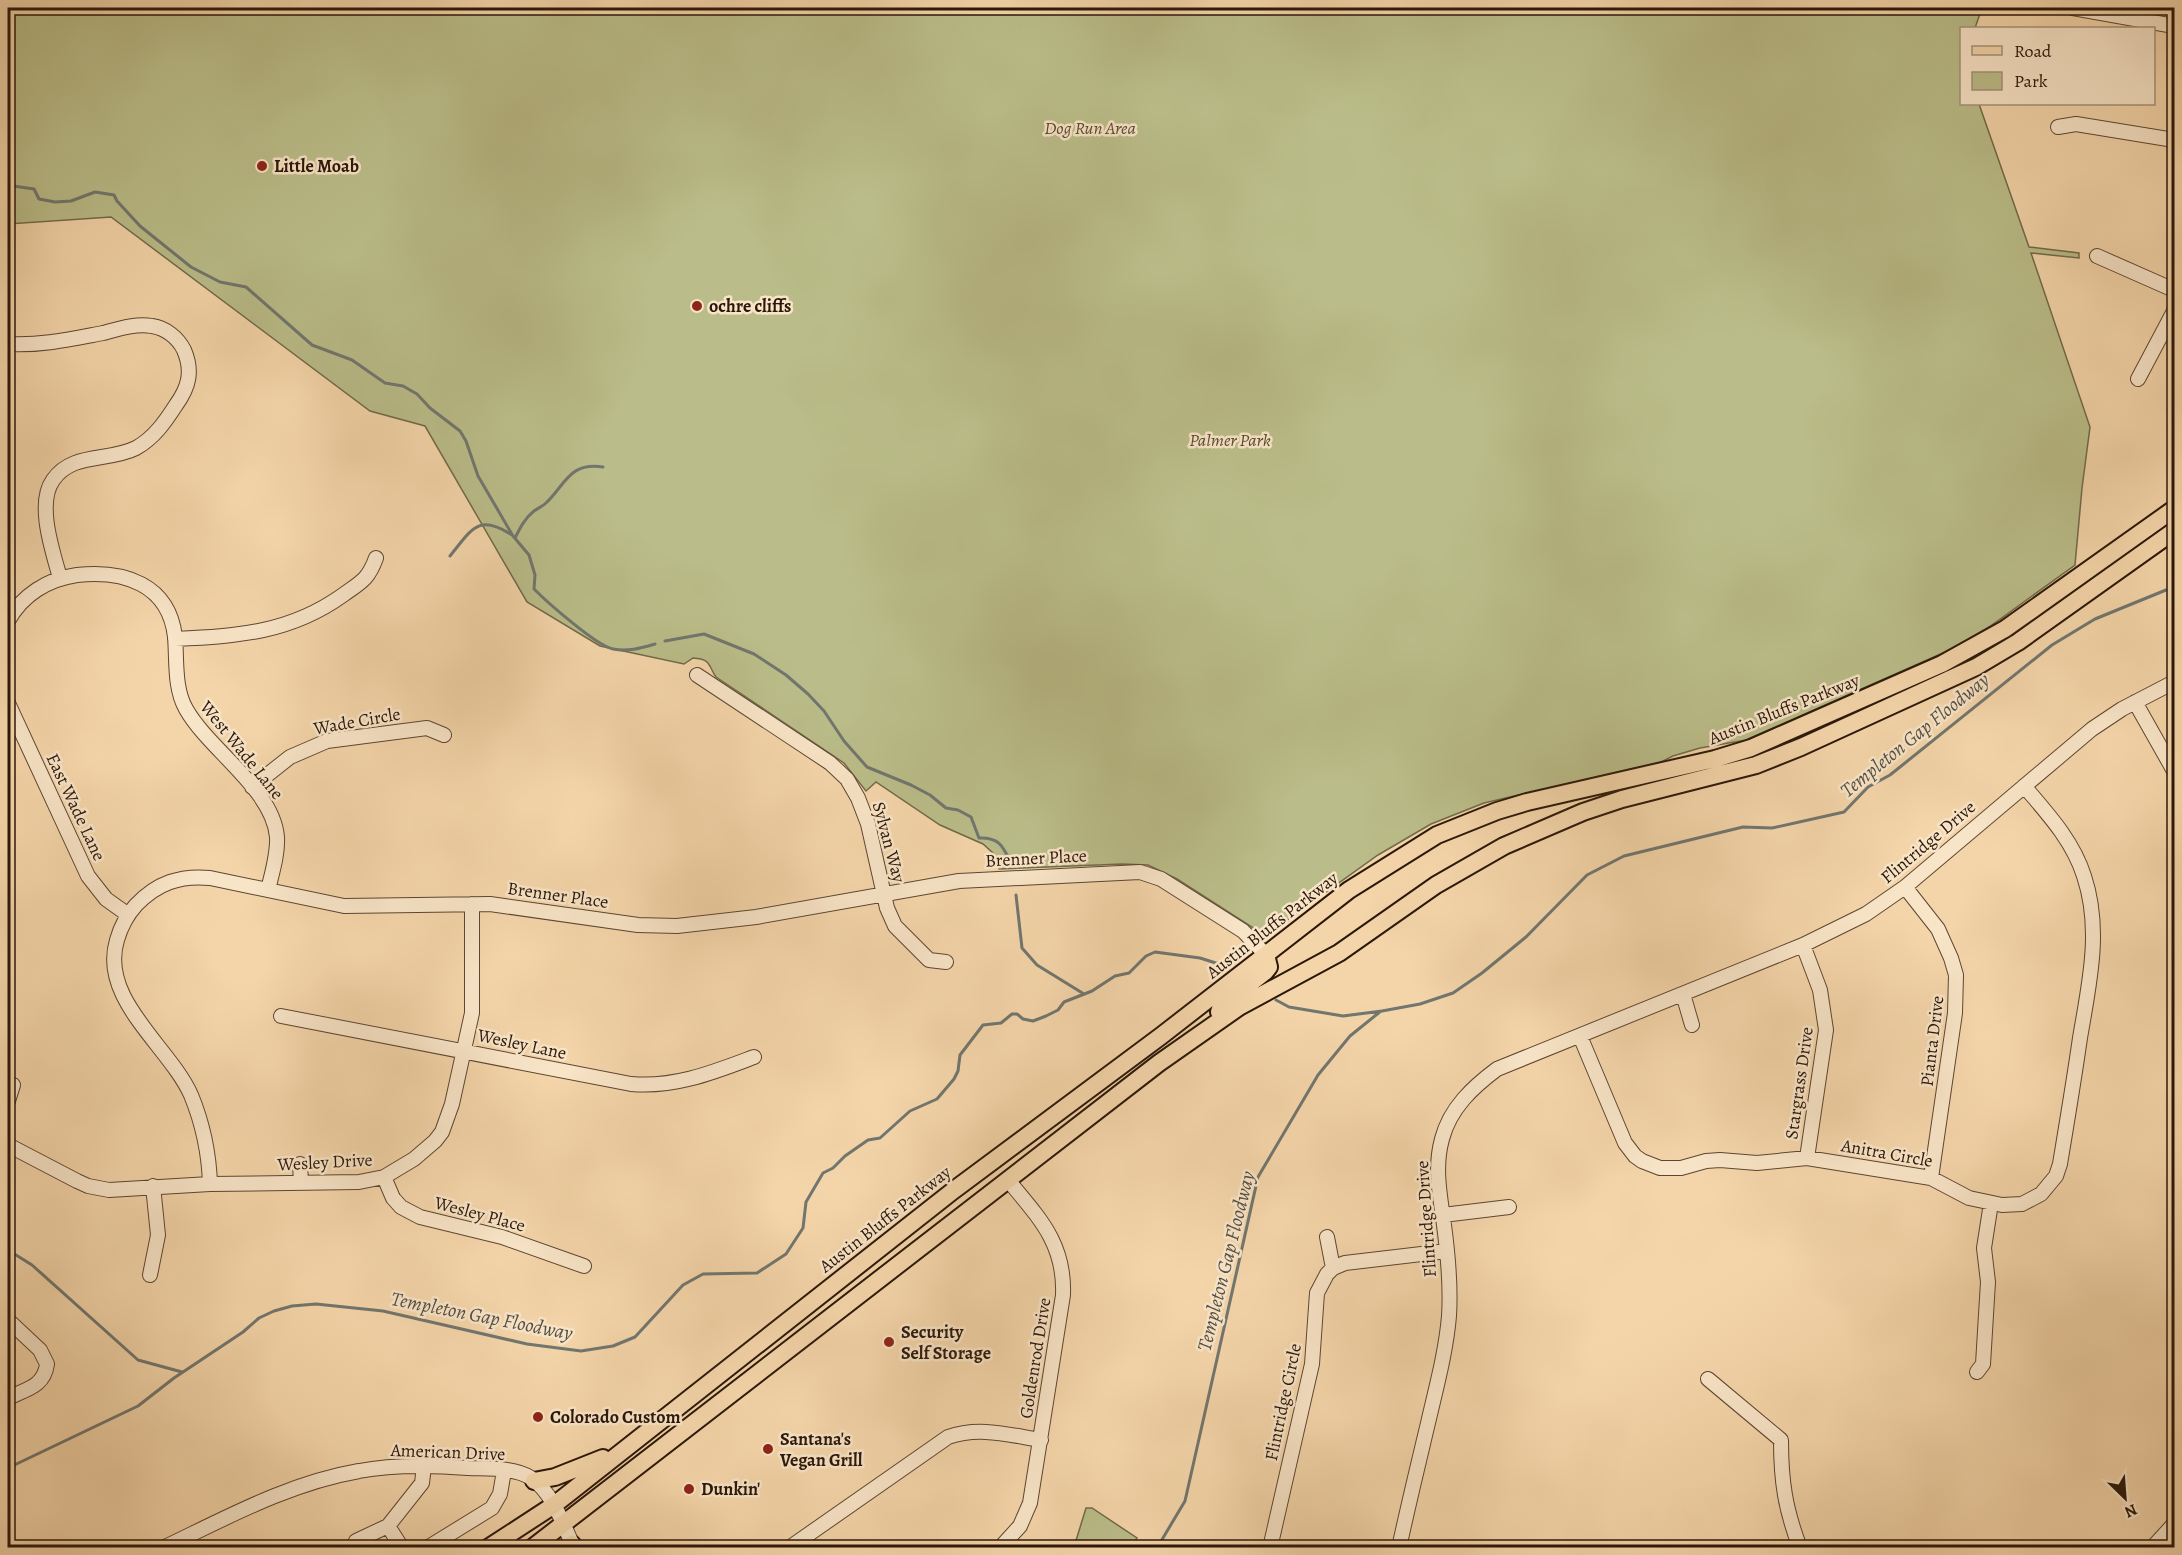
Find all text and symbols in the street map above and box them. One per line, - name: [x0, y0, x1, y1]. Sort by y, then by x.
- legend: [1960, 27, 2155, 105]
- text: Road: [2014, 39, 2052, 63]
- text: Park: [2014, 69, 2048, 93]
- park label: Dog Run Area: [1044, 116, 1136, 140]
- place label: Little Moab: [274, 154, 359, 178]
- marker: Little Moab: [255, 159, 269, 173]
- place label: ochre cliffs: [709, 294, 791, 318]
- marker: ochre cliffs: [690, 299, 704, 313]
- park label: Palmer Park: [1189, 428, 1271, 452]
- water label: Templeton Gap Floodway: [1835, 666, 1995, 804]
- street label: Austin Bluffs Parkway: [1704, 667, 1864, 751]
- street label: West Wade Lane: [194, 695, 289, 804]
- street label: Wade Circle: [311, 702, 402, 741]
- street label: East Wade Lane: [41, 749, 111, 865]
- street label: Flintridge Drive: [1875, 795, 1981, 889]
- street label: Sylvan Way: [867, 799, 912, 886]
- street label: Brenner Place: [985, 843, 1087, 873]
- street label: Austin Bluffs Parkway: [1200, 865, 1344, 985]
- street label: Brenner Place: [506, 876, 610, 914]
- street label: Pianta Drive: [1915, 994, 1949, 1088]
- street label: Wesley Lane: [474, 1023, 569, 1065]
- street label: Stargrass Drive: [1779, 1025, 1819, 1141]
- street label: Anitra Circle: [1838, 1133, 1935, 1173]
- street label: Wesley Drive: [276, 1148, 373, 1177]
- street label: Austin Bluffs Parkway: [813, 1159, 957, 1279]
- street label: Flintridge Drive: [1410, 1160, 1442, 1278]
- water label: Templeton Gap Floodway: [1191, 1168, 1261, 1354]
- street label: Wesley Place: [431, 1190, 528, 1238]
- water label: Templeton Gap Floodway: [389, 1285, 575, 1347]
- street label: Goldenrod Drive: [1014, 1296, 1056, 1420]
- place label: Security Self Storage: [901, 1320, 991, 1365]
- marker: Security Self Storage: [882, 1335, 896, 1349]
- street label: Flintridge Circle: [1259, 1341, 1307, 1463]
- place label: Colorado Custom: [550, 1405, 681, 1429]
- marker: Colorado Custom: [531, 1410, 545, 1424]
- place label: Santana's Vegan Grill: [779, 1427, 863, 1472]
- street label: American Drive: [389, 1438, 506, 1466]
- marker: Santana's Vegan Grill: [761, 1442, 775, 1456]
- north arrow: [2095, 1468, 2155, 1528]
- place label: Dunkin': [701, 1477, 760, 1501]
- marker: Dunkin': [682, 1482, 696, 1496]
- text: N: [2121, 1498, 2141, 1523]

